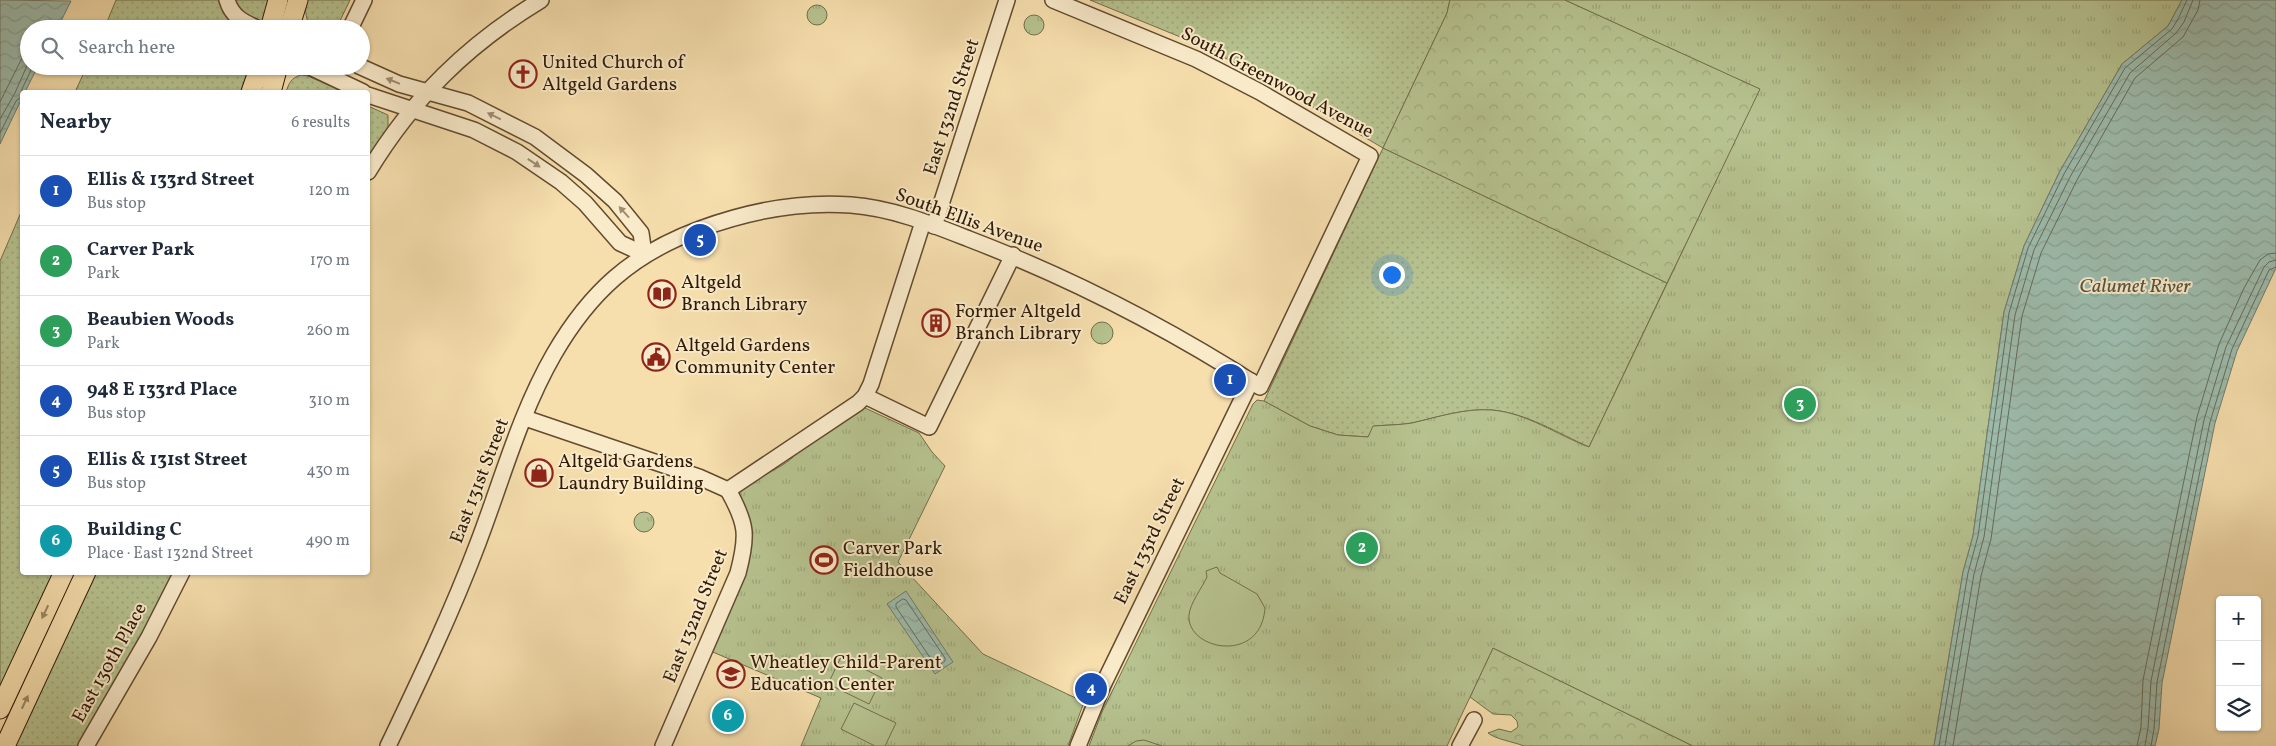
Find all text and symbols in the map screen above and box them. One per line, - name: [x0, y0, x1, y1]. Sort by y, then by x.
- search box: [20, 20, 370, 75]
- street label: South Greenwood Avenue: [1176, 21, 1378, 145]
- icon: search: [38, 34, 66, 62]
- text: Search here: [78, 35, 175, 61]
- street label: East 132nd Street: [918, 35, 986, 179]
- place label: United Church of Altgeld Gardens: [542, 50, 686, 98]
- church icon: United Church of Altgeld Gardens: [508, 59, 538, 89]
- one-way arrow: [386, 76, 400, 84]
- text: Nearby: [40, 108, 111, 137]
- text: 6 results: [291, 112, 350, 134]
- one-way arrow: [487, 112, 501, 120]
- one-way arrow: [528, 158, 541, 168]
- text: Ellis & 133rd Street: [87, 167, 254, 193]
- text: 1: [53, 180, 59, 202]
- text: 120 m: [308, 180, 350, 202]
- street label: South Ellis Avenue: [891, 182, 1047, 260]
- text: Bus stop: [87, 193, 146, 215]
- one-way arrow: [618, 206, 630, 218]
- pin: 5: [684, 221, 716, 259]
- text: Carver Park: [87, 237, 195, 263]
- text: 2: [52, 250, 60, 272]
- text: 170 m: [310, 250, 350, 272]
- your location: [1379, 262, 1405, 288]
- text: Park: [87, 263, 120, 285]
- place label: Altgeld Branch Library: [681, 270, 807, 318]
- water label: Calumet River: [2079, 273, 2191, 301]
- library icon: Altgeld Branch Library: [647, 279, 677, 309]
- place label: Former Altgeld Branch Library: [955, 299, 1081, 347]
- text: Beaubien Woods: [87, 307, 234, 333]
- building icon: Former Altgeld Branch Library: [921, 308, 951, 338]
- text: 3: [52, 320, 60, 342]
- text: 260 m: [306, 320, 350, 342]
- text: Park: [87, 333, 120, 355]
- place label: Altgeld Gardens Community Center: [675, 333, 835, 381]
- public building icon: Altgeld Gardens Community Center: [641, 342, 671, 372]
- pin: 1: [1214, 361, 1246, 399]
- text: 948 E 133rd Place: [87, 377, 237, 403]
- pin: 3: [1784, 385, 1816, 423]
- text: 4: [51, 390, 61, 412]
- text: 310 m: [309, 390, 350, 412]
- text: Bus stop: [87, 403, 146, 425]
- street label: East 131st Street: [444, 414, 516, 547]
- text: Ellis & 131st Street: [87, 447, 247, 473]
- place label: Altgeld Gardens Laundry Building: [558, 449, 704, 497]
- shop icon: Altgeld Gardens Laundry Building: [524, 458, 554, 488]
- text: 5: [52, 460, 60, 482]
- text: 430 m: [306, 460, 350, 482]
- text: Bus stop: [87, 473, 146, 495]
- street label: East 133rd Street: [1108, 473, 1192, 609]
- text: Building C: [87, 517, 182, 543]
- pin: 2: [1346, 529, 1378, 567]
- text: 6: [52, 530, 60, 552]
- text: 490 m: [305, 530, 350, 552]
- place label: Carver Park Fieldhouse: [843, 536, 942, 584]
- text: Place · East 132nd Street: [87, 543, 253, 565]
- street label: East 132nd Street: [657, 545, 735, 687]
- sports icon: Carver Park Fieldhouse: [809, 545, 839, 575]
- map controls: [2216, 596, 2261, 731]
- button: +: [2216, 596, 2261, 641]
- street label: East 130th Place: [66, 598, 154, 728]
- one-way arrow: [41, 605, 49, 619]
- button: −: [2216, 641, 2261, 686]
- place label: Wheatley Child-Parent Education Center: [750, 650, 942, 698]
- school or university icon: Wheatley Child-Parent Education Center: [716, 659, 746, 689]
- pin: 4: [1075, 670, 1107, 708]
- button: layers: [2216, 686, 2261, 731]
- one-way arrow: [22, 695, 30, 709]
- pin: 6: [712, 697, 744, 735]

